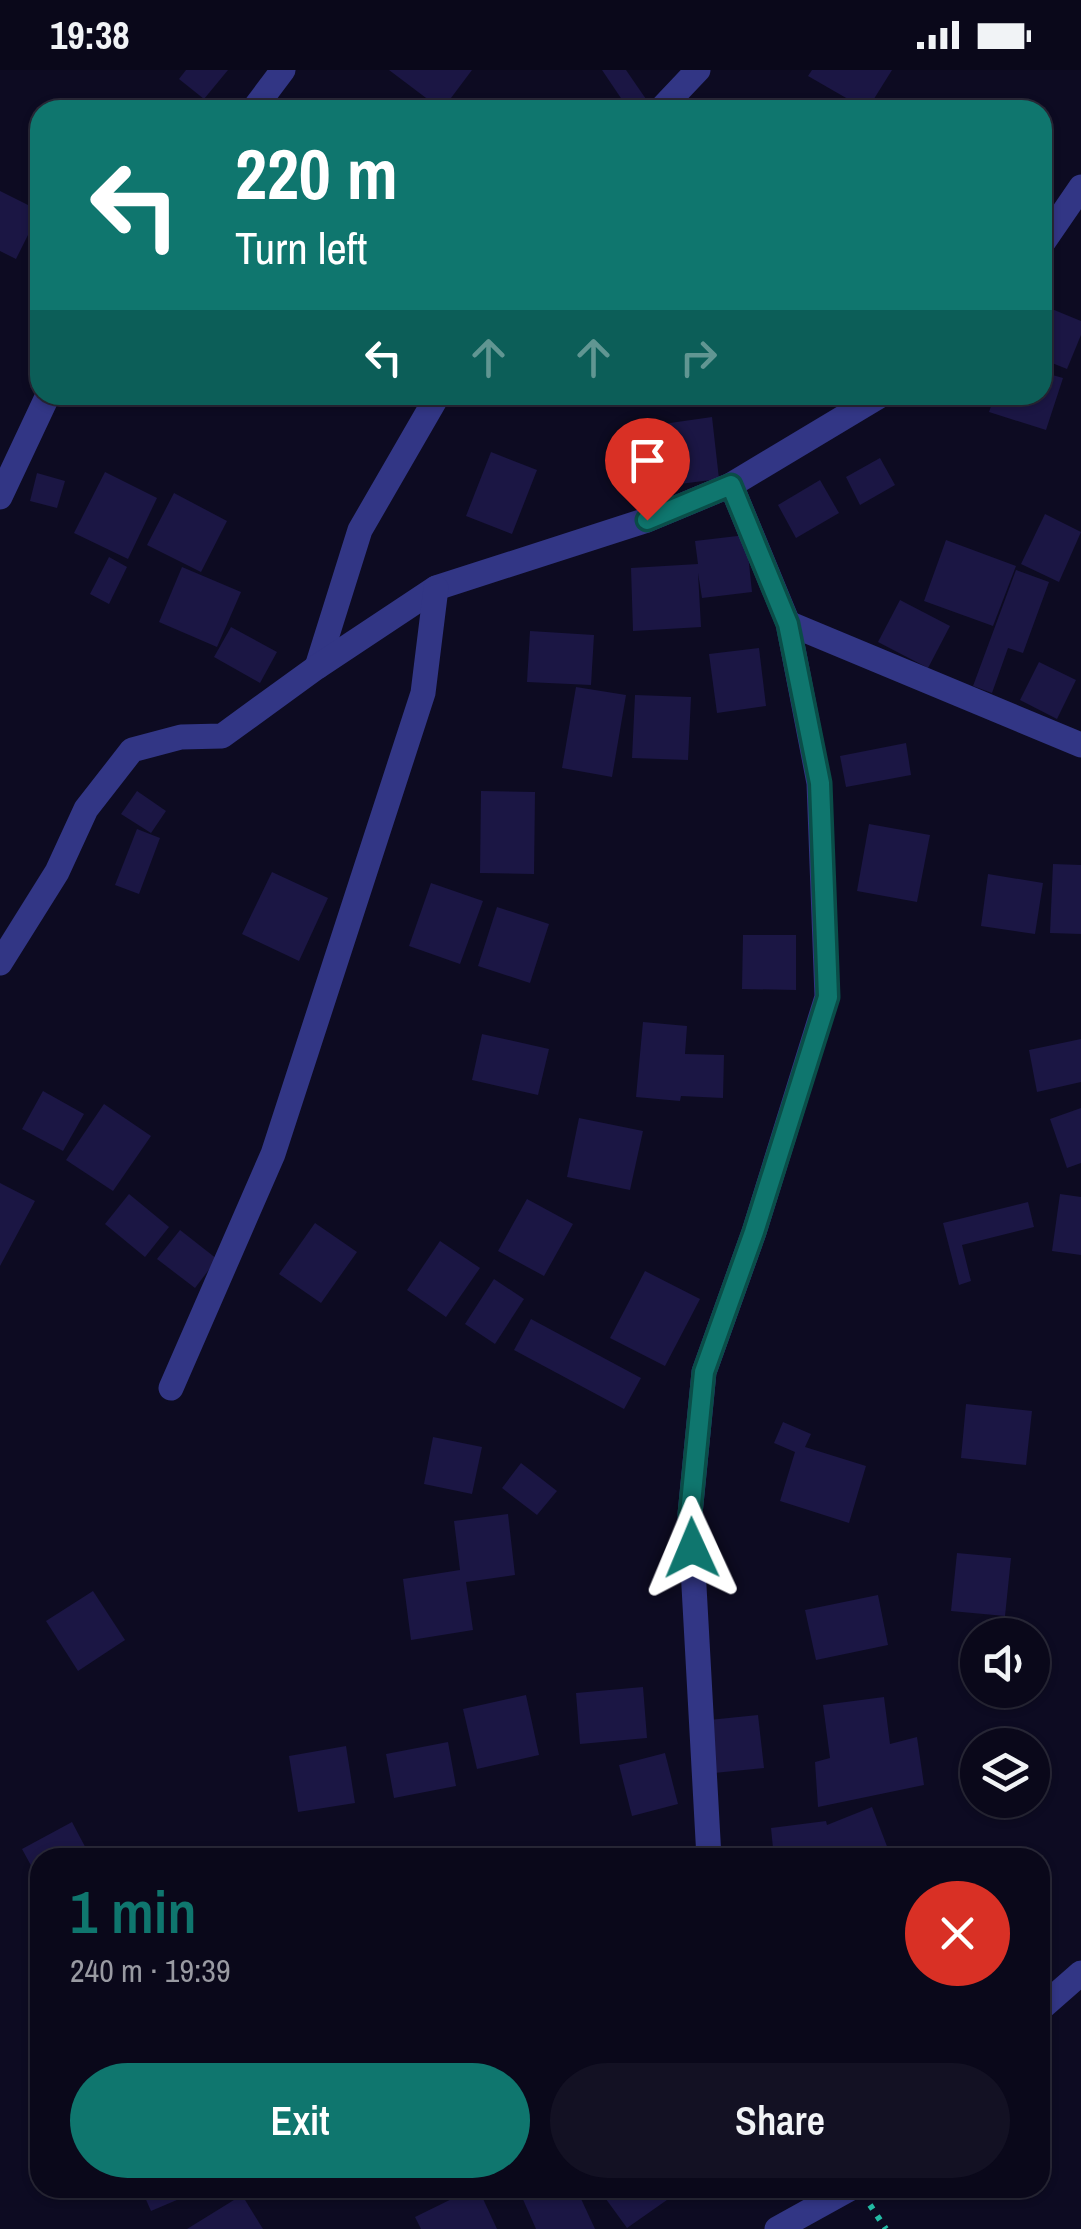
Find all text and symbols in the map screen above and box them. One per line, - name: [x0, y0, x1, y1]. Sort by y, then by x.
- text: 19:38: [50, 10, 130, 61]
- text: 220 m: [235, 127, 398, 221]
- icon: left: [70, 140, 200, 270]
- text: Turn left: [235, 217, 367, 278]
- icon: left: [356, 330, 411, 385]
- icon: ahead: [461, 330, 516, 385]
- icon: ahead: [566, 330, 621, 385]
- icon: right: [671, 330, 726, 385]
- pin: [605, 418, 690, 521]
- icon: arrive: [620, 433, 675, 488]
- position arrow: [640, 1496, 744, 1600]
- map controls: [960, 1618, 1050, 1818]
- button: sound: [960, 1618, 1050, 1708]
- button: layers: [960, 1728, 1050, 1818]
- text: 1 min: [70, 1871, 197, 1952]
- button: close: [905, 1881, 1010, 1986]
- text: 240 m · 19:39: [70, 1949, 230, 1992]
- button: Exit: [70, 2063, 530, 2178]
- button: Share: [550, 2063, 1010, 2178]

